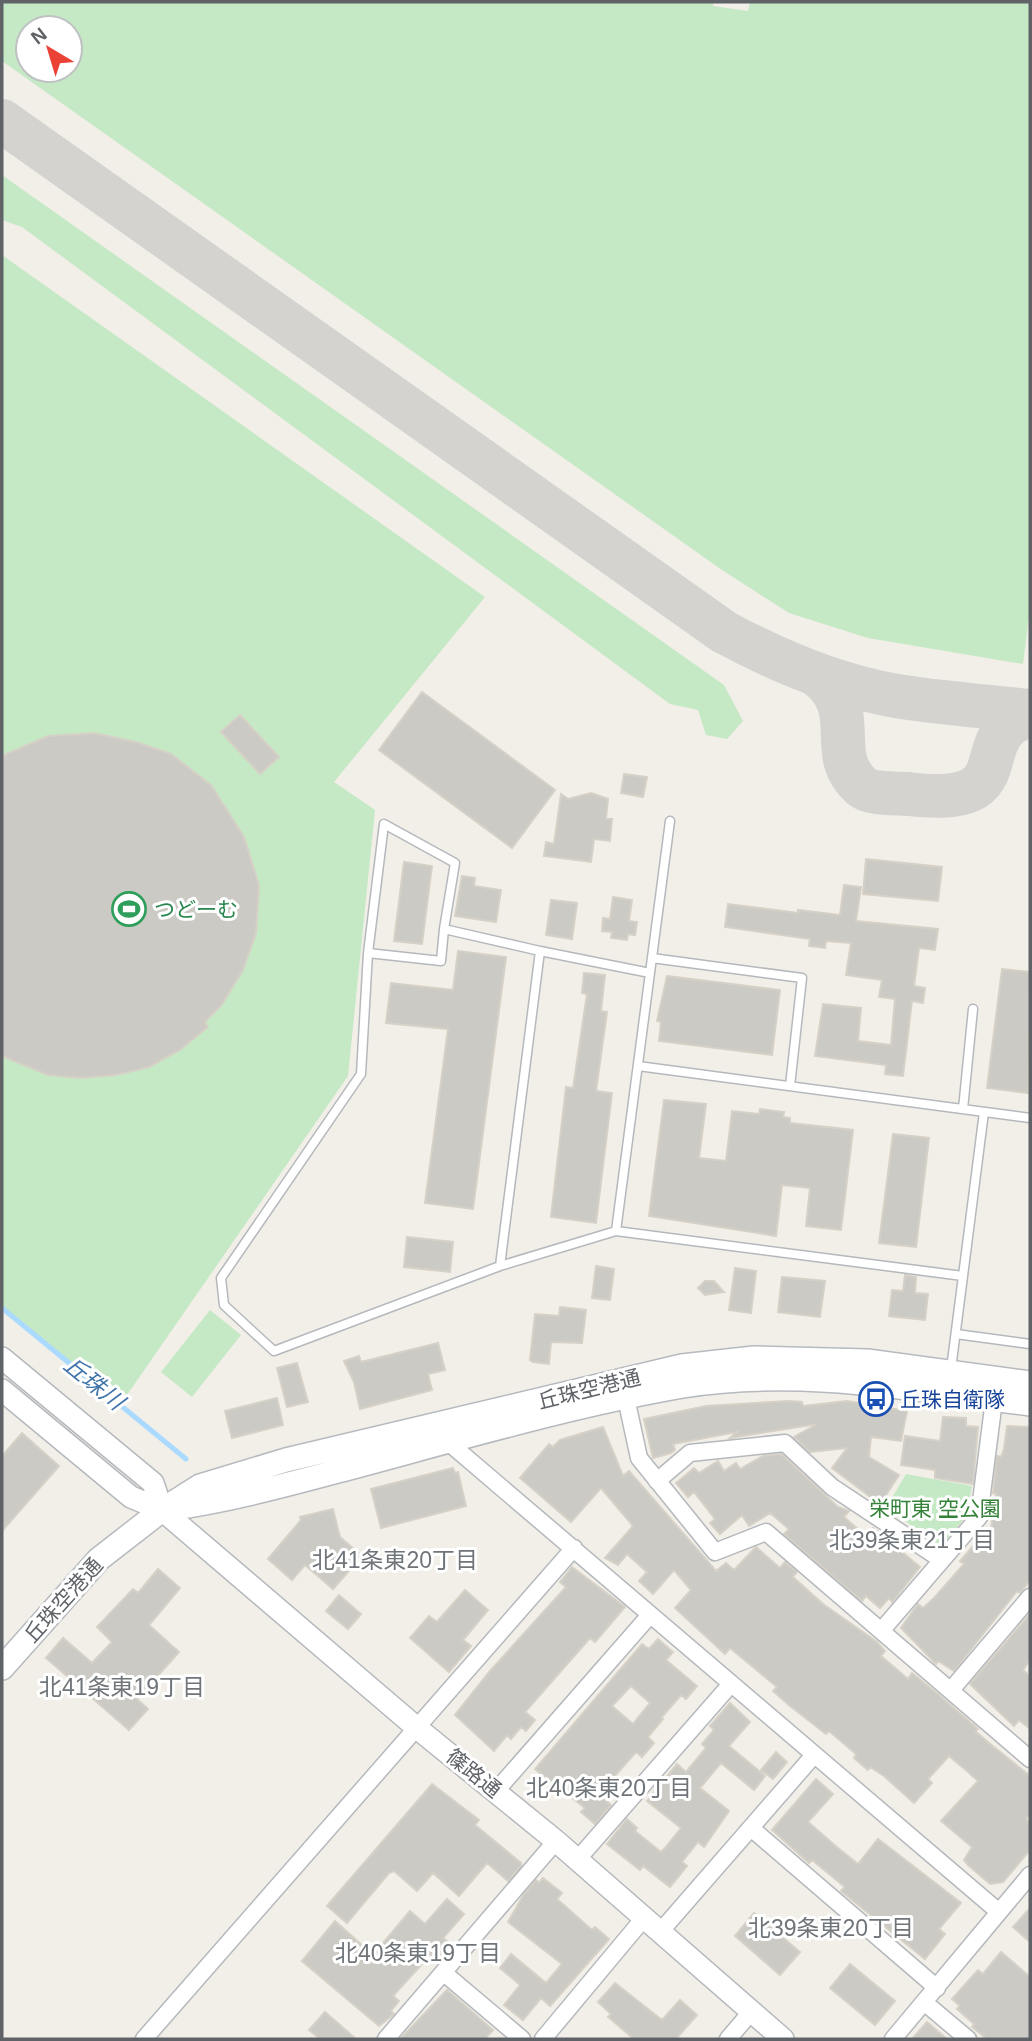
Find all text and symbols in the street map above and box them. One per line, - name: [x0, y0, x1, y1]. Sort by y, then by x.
- north arrow: [14, 14, 84, 84]
- text: N: [27, 23, 51, 48]
- sports icon: つどーむ: [110, 890, 148, 928]
- place label: つどーむ: [154, 898, 238, 921]
- water label: 丘珠川: [59, 1351, 131, 1417]
- street label: 丘珠空港通: [535, 1365, 643, 1413]
- bus stop icon: 丘珠自衛隊: [857, 1380, 895, 1418]
- place label: 丘珠自衛隊: [900, 1388, 1005, 1411]
- park label: 栄町東 空公園: [869, 1497, 1001, 1520]
- district label: 北39条東21丁目: [829, 1527, 995, 1553]
- district label: 北41条東20丁目: [312, 1547, 478, 1573]
- street label: 丘珠空港通: [19, 1553, 107, 1647]
- district label: 北41条東19丁目: [39, 1674, 205, 1700]
- street label: 篠路通: [442, 1744, 506, 1802]
- district label: 北40条東20丁目: [526, 1775, 692, 1801]
- district label: 北39条東20丁目: [748, 1915, 914, 1941]
- district label: 北40条東19丁目: [335, 1940, 501, 1966]

